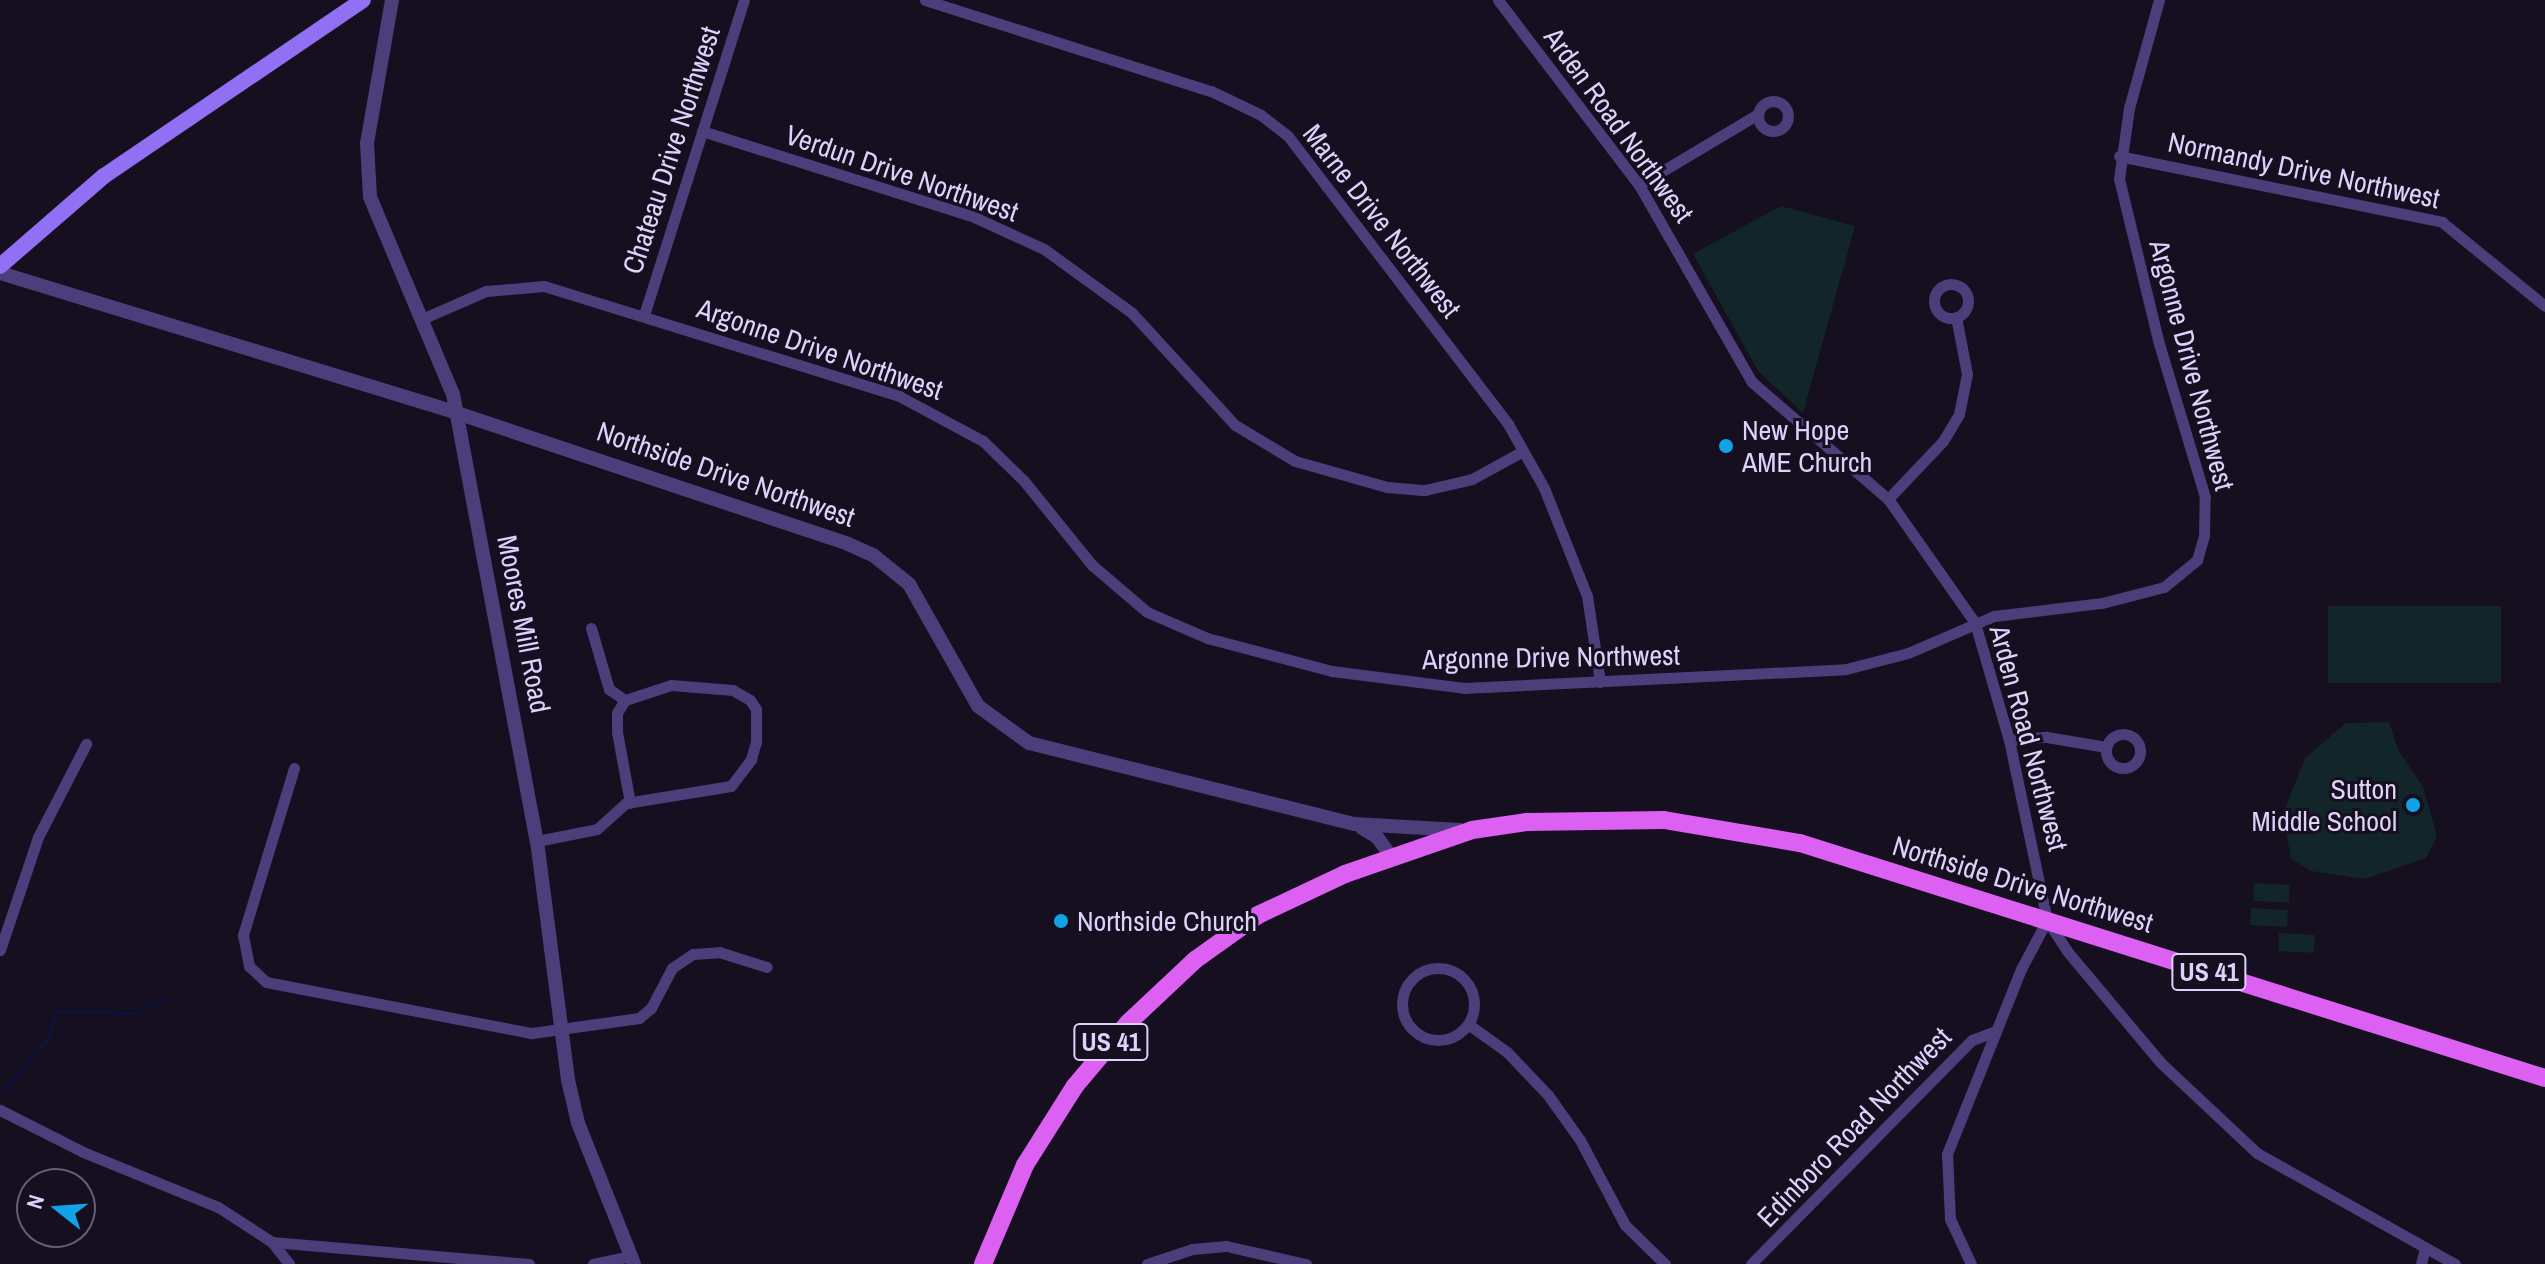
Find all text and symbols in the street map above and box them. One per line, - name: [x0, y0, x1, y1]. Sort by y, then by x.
- street label: Arden Road Northwest: [1537, 21, 1701, 229]
- street label: Chateau Drive Northwest: [615, 22, 727, 278]
- street label: Verdun Drive Northwest: [781, 117, 1023, 229]
- street label: Marne Drive Northwest: [1296, 118, 1468, 324]
- street label: Normandy Drive Northwest: [2165, 125, 2443, 215]
- street label: Argonne Drive Northwest: [2142, 236, 2242, 494]
- street label: Argonne Drive Northwest: [693, 291, 947, 407]
- place label: New Hope AME Church: [1742, 413, 1872, 479]
- street label: Northside Drive Northwest: [593, 414, 859, 534]
- marker: New Hope AME Church: [1717, 437, 1735, 455]
- street label: Moores Mill Road: [490, 532, 558, 716]
- street label: Arden Road Northwest: [1983, 621, 2075, 855]
- street label: Argonne Drive Northwest: [1422, 638, 1680, 676]
- place label: Sutton Middle School: [2252, 772, 2397, 838]
- marker: Sutton Middle School: [2404, 796, 2422, 814]
- street label: Northside Drive Northwest: [1889, 828, 2157, 940]
- place label: Northside Church: [1077, 904, 1257, 938]
- marker: Northside Church: [1052, 912, 1070, 930]
- road number: US 41: [2171, 950, 2247, 994]
- road number: US 41: [1073, 1020, 1149, 1064]
- street label: Edinboro Road Northwest: [1750, 1020, 1958, 1234]
- north arrow: [16, 1168, 96, 1248]
- text: N: [19, 1191, 51, 1212]

